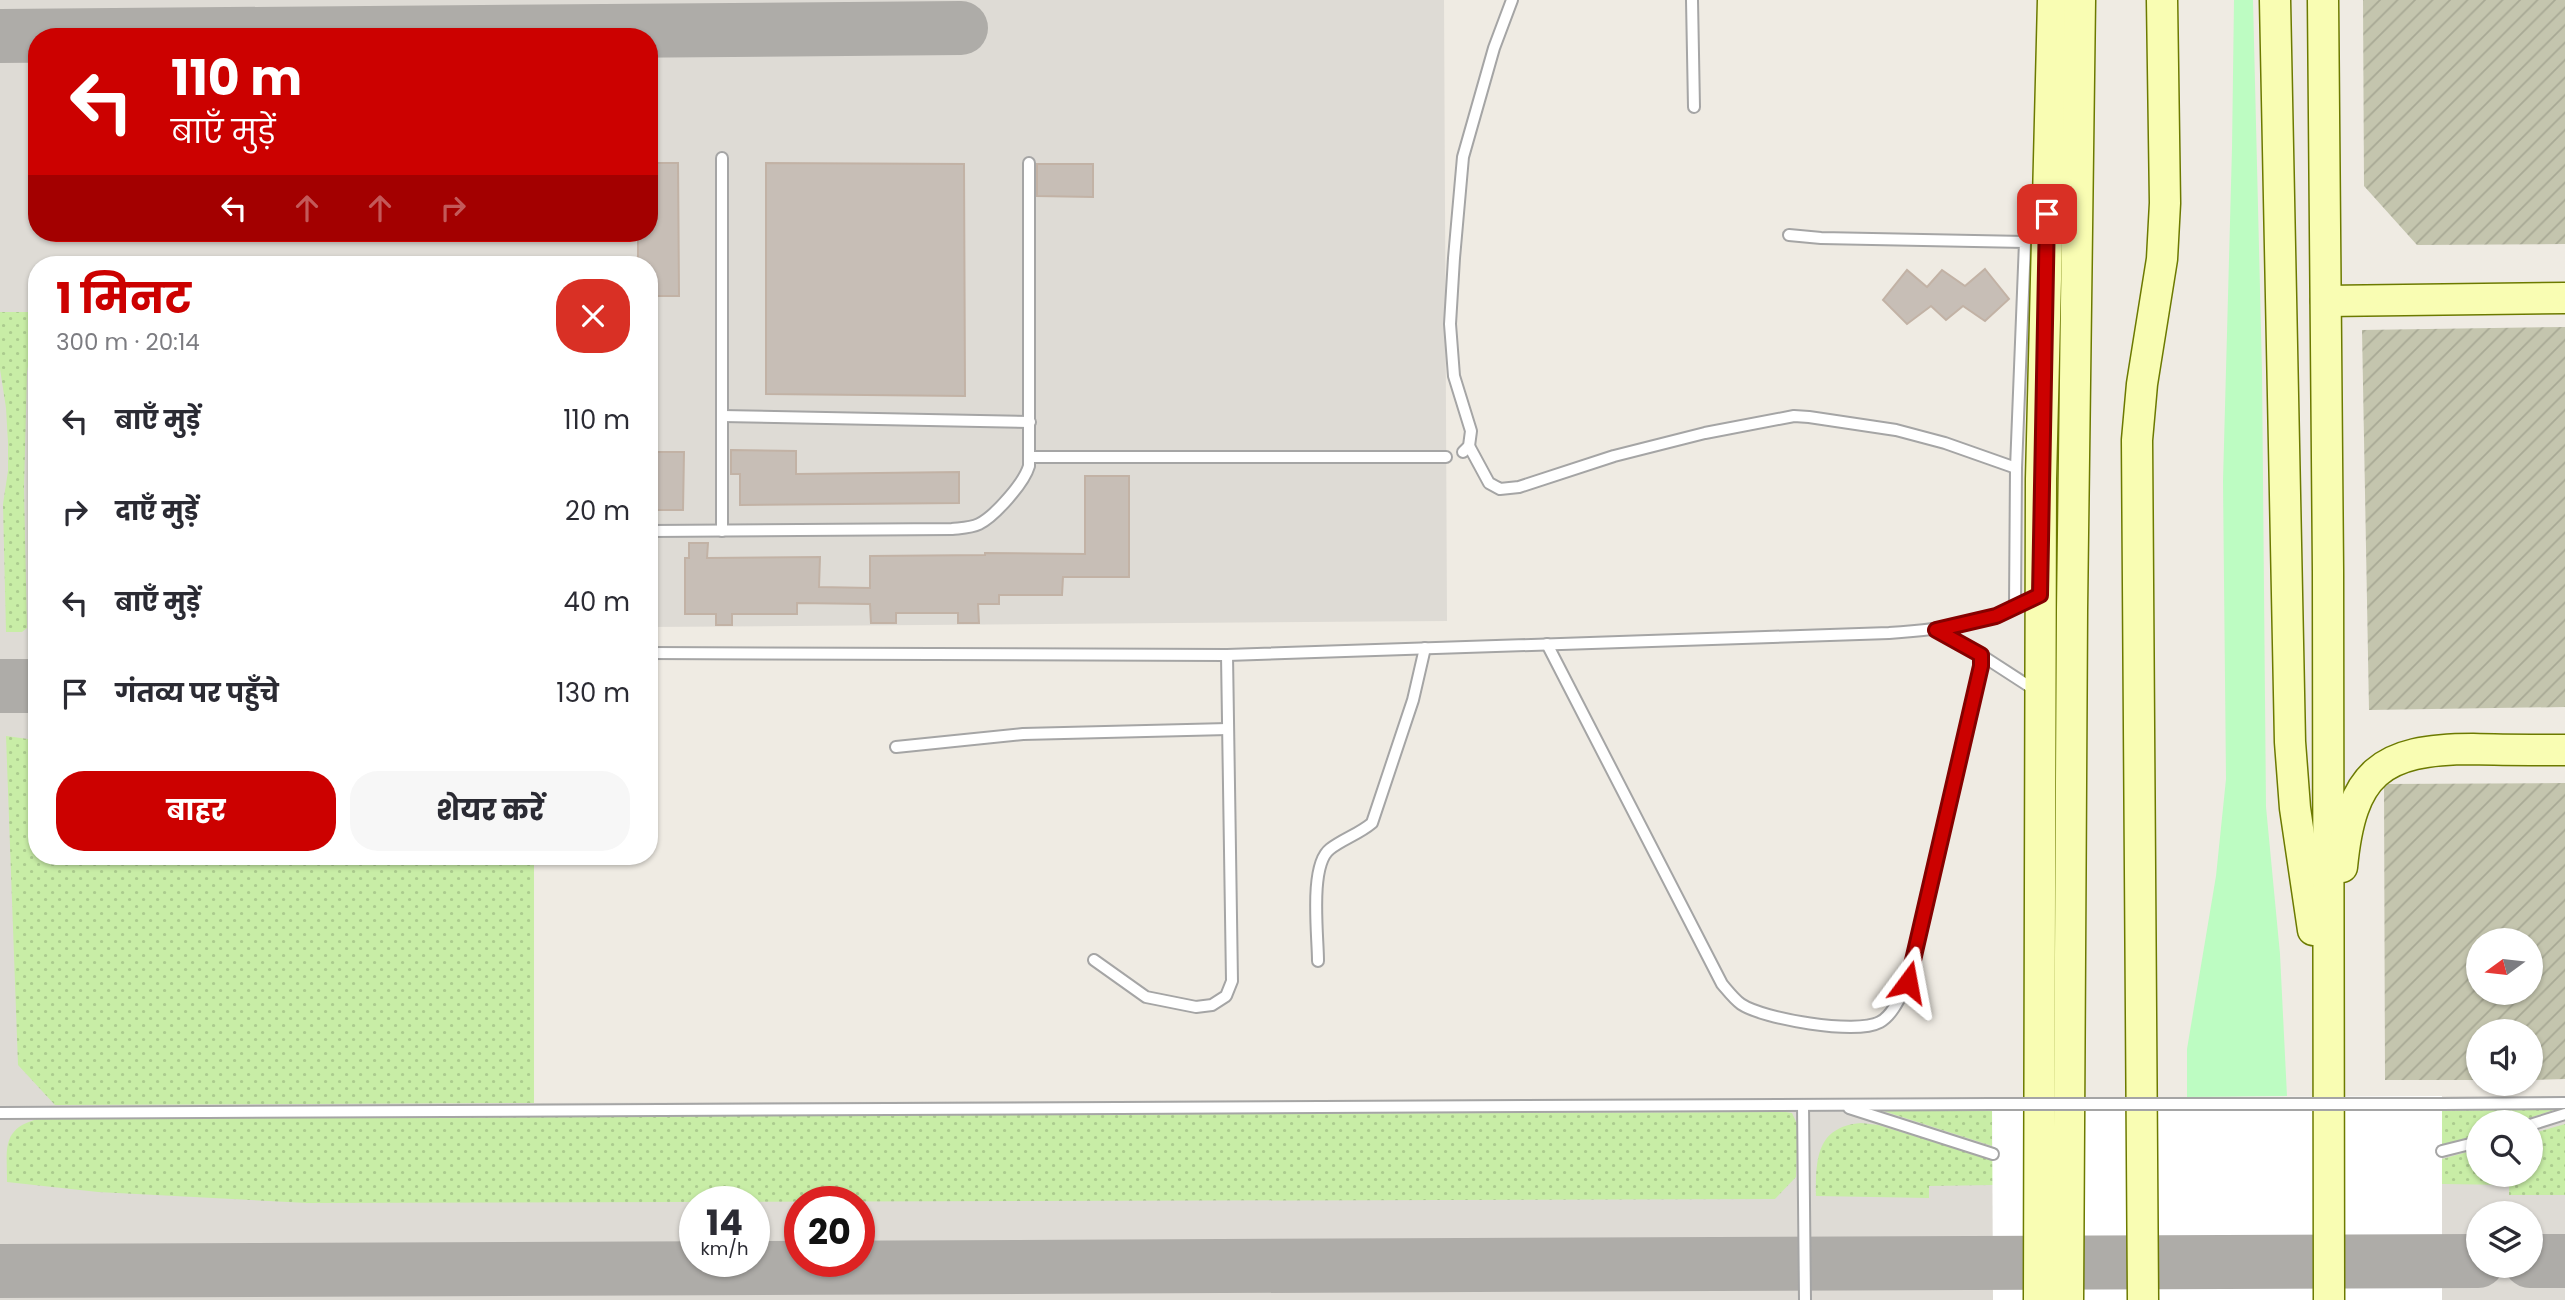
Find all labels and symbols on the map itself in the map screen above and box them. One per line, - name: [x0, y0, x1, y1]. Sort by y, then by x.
- pin: [2017, 184, 2077, 244]
- north arrow: [2466, 928, 2543, 1004]
- position arrow: [1871, 945, 1945, 1019]
- speed limit sign: 20: [784, 1186, 875, 1277]

